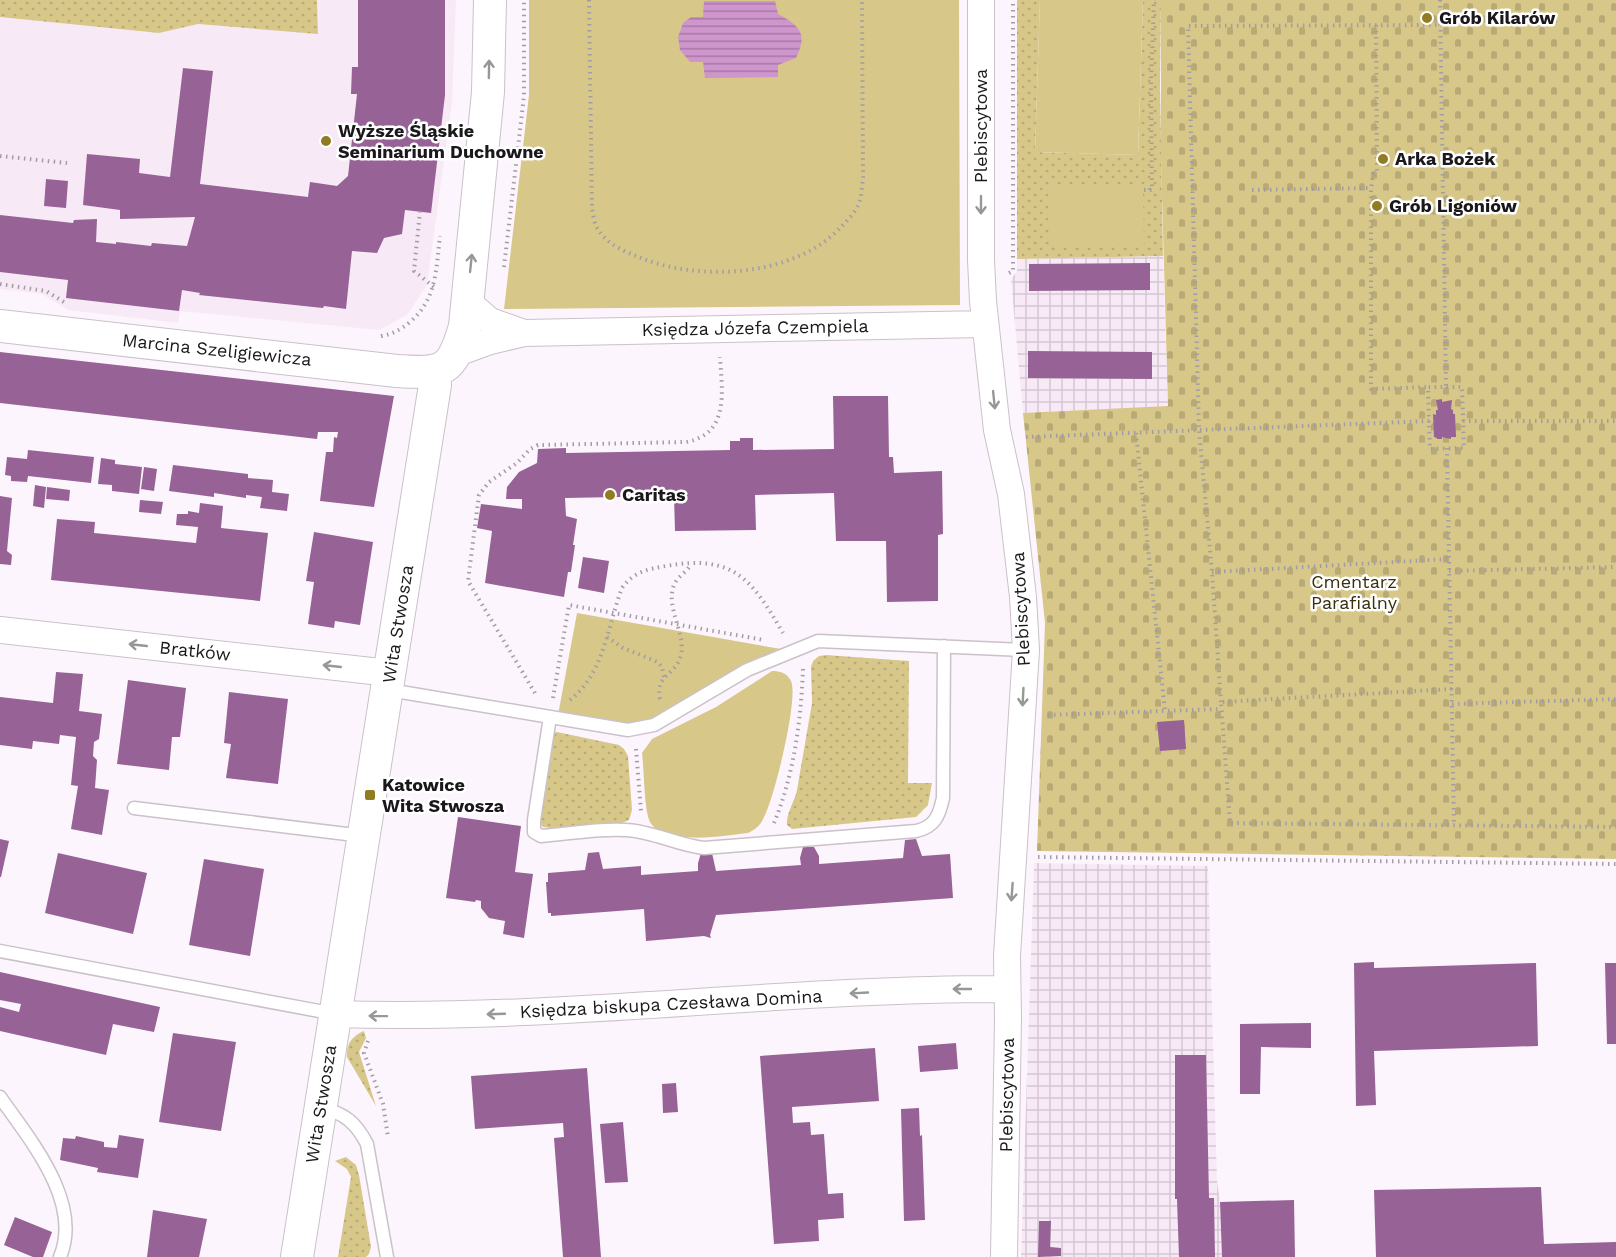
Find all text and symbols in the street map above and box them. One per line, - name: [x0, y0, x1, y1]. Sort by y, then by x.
- place label: Grób Kilarów: [1439, 7, 1556, 28]
- marker: Grób Kilarów: [1420, 11, 1434, 25]
- one-way arrow: [483, 60, 495, 80]
- street label: Plebiscytowa: [970, 69, 991, 183]
- place label: Wyższe Śląskie Seminarium Duchowne: [338, 120, 544, 162]
- marker: Wyższe Śląskie Seminarium Duchowne: [319, 134, 333, 148]
- place label: Arka Bożek: [1395, 148, 1496, 169]
- marker: Arka Bożek: [1376, 152, 1390, 166]
- one-way arrow: [975, 195, 987, 215]
- place label: Grób Ligoniów: [1389, 195, 1518, 216]
- marker: Grób Ligoniów: [1370, 199, 1384, 213]
- one-way arrow: [466, 254, 477, 274]
- street label: Księdza Józefa Czempiela: [641, 315, 869, 340]
- street label: Marcina Szeligiewicza: [121, 329, 313, 370]
- one-way arrow: [989, 389, 1000, 409]
- place label: Caritas: [622, 484, 686, 505]
- marker: Caritas: [603, 488, 617, 502]
- street label: Plebiscytowa: [1007, 551, 1034, 667]
- street label: Wita Stwosza: [378, 563, 417, 685]
- park label: Cmentarz Parafialny: [1311, 571, 1398, 613]
- street label: Bratków: [158, 636, 232, 665]
- one-way arrow: [129, 639, 149, 650]
- one-way arrow: [323, 660, 342, 671]
- one-way arrow: [1018, 687, 1029, 707]
- place label: Katowice Wita Stwosza: [382, 774, 505, 816]
- marker: Katowice Wita Stwosza: [363, 788, 377, 802]
- one-way arrow: [1006, 881, 1017, 901]
- one-way arrow: [952, 983, 972, 995]
- street label: Księdza biskupa Czesława Domina: [519, 985, 823, 1022]
- one-way arrow: [849, 987, 869, 998]
- one-way arrow: [487, 1009, 507, 1020]
- one-way arrow: [369, 1010, 389, 1021]
- street label: Plebiscytowa: [995, 1038, 1018, 1152]
- street label: Wita Stwosza: [301, 1043, 340, 1165]

